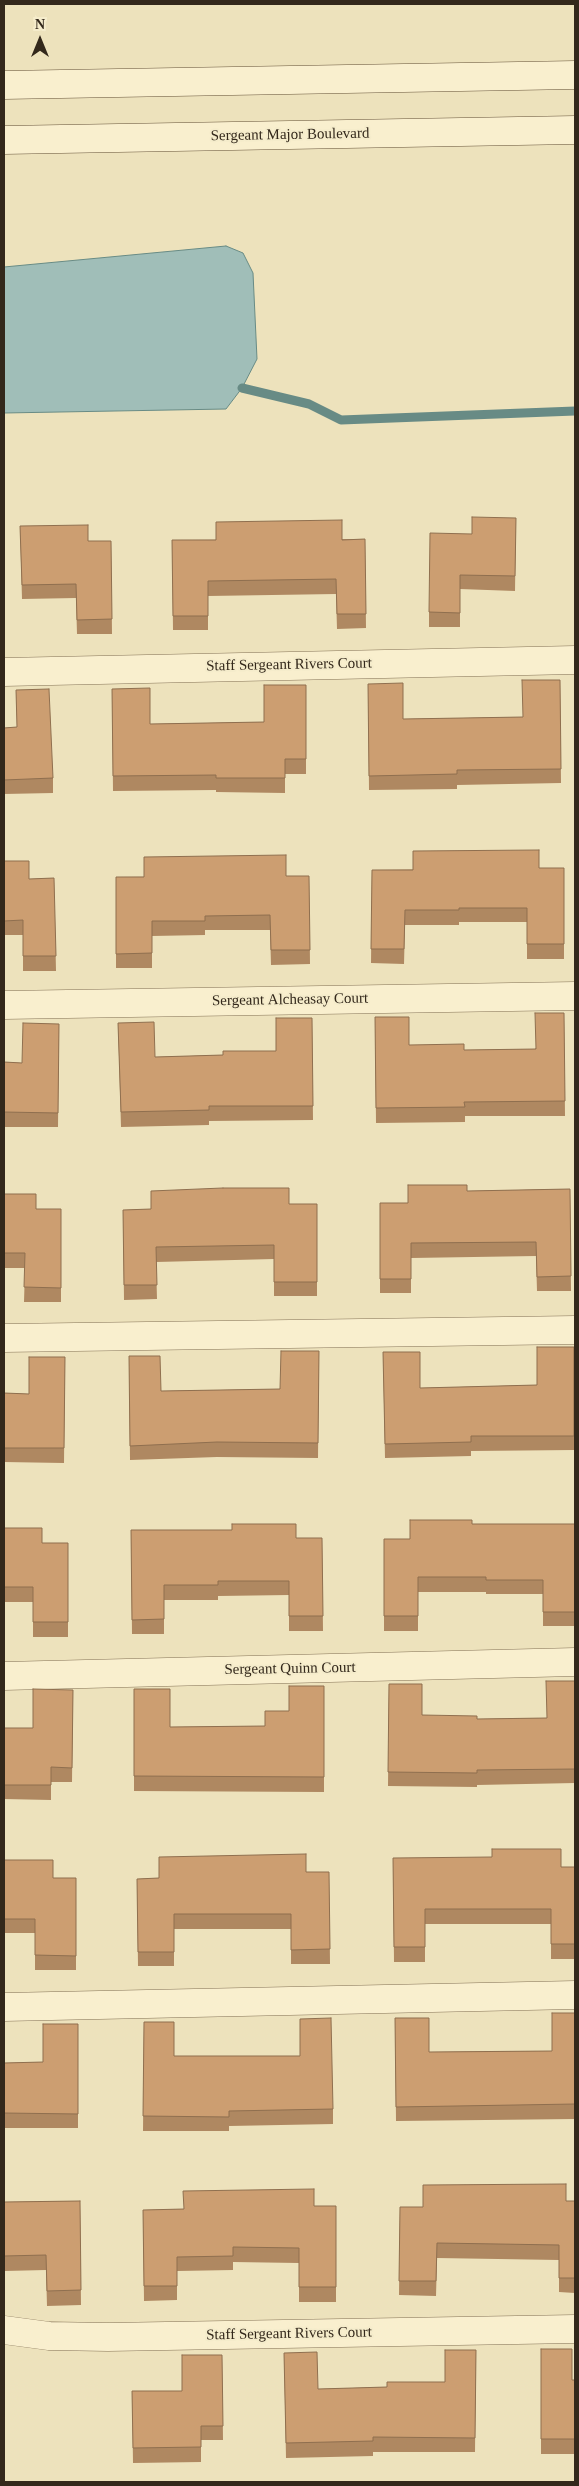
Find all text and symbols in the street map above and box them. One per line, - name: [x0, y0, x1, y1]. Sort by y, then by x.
- north arrow: [15, 15, 65, 65]
- text: N: [35, 17, 45, 32]
- street label: Sergeant Major Boulevard: [210, 125, 370, 145]
- street label: Staff Sergeant Rivers Court: [206, 655, 372, 675]
- street label: Sergeant Alcheasay Court: [212, 990, 368, 1010]
- street label: Sergeant Quinn Court: [224, 1659, 356, 1679]
- street label: Staff Sergeant Rivers Court: [206, 2324, 372, 2344]

